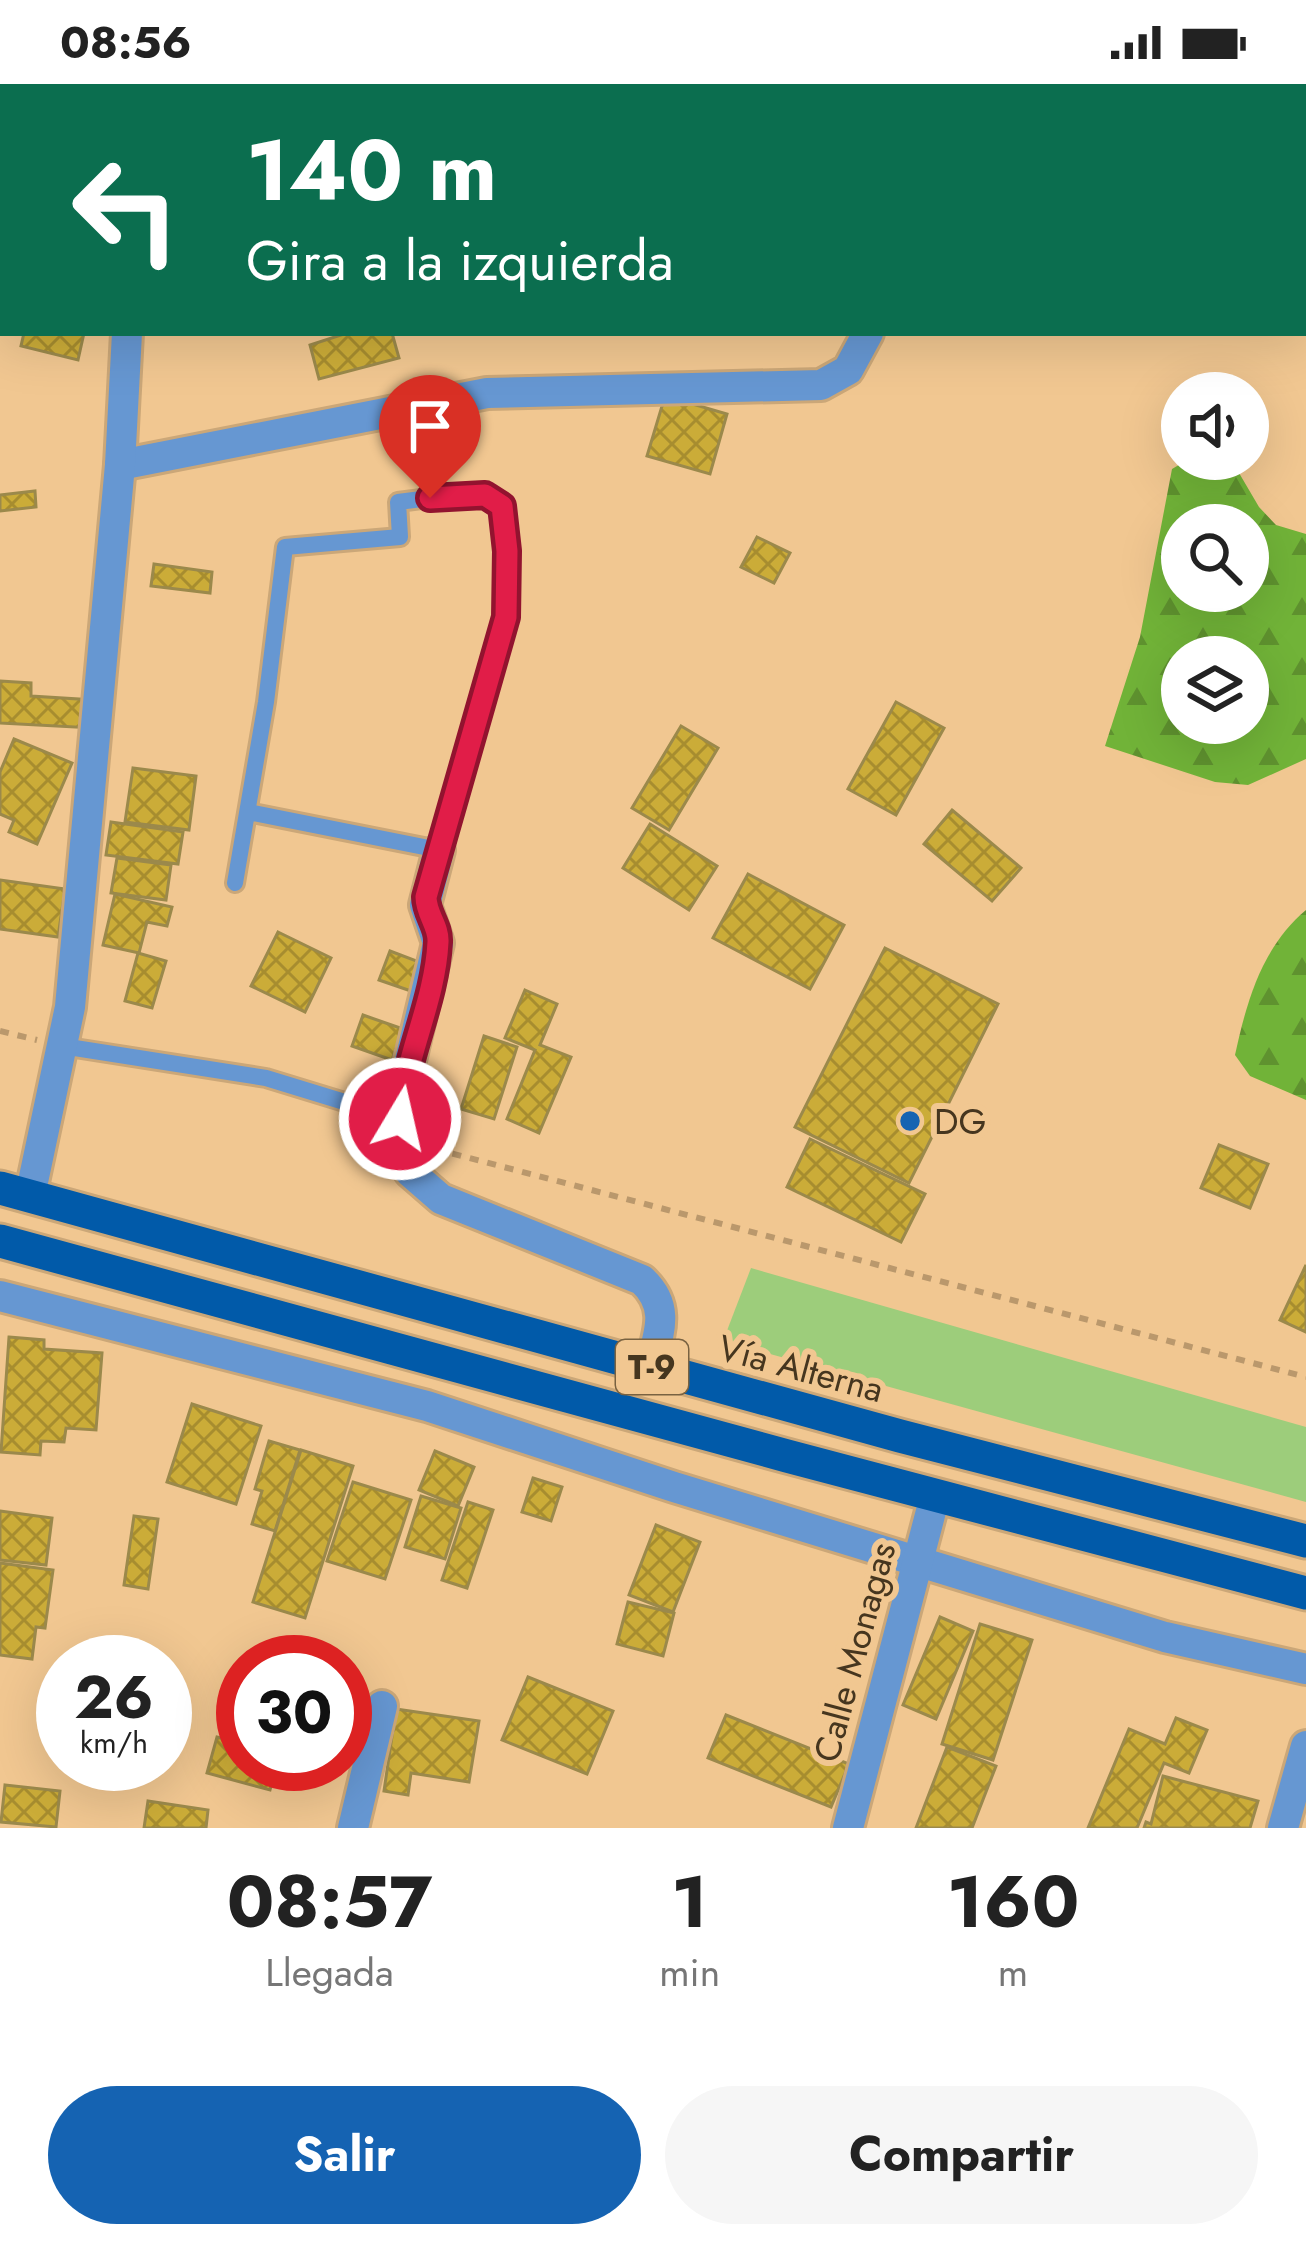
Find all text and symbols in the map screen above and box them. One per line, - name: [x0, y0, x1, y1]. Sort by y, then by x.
- text: 08:56: [60, 10, 192, 75]
- text: 140 m: [246, 110, 497, 232]
- icon: left: [48, 132, 204, 288]
- text: Gira a la izquierda: [246, 222, 674, 300]
- map controls: [1161, 372, 1269, 744]
- button: sound: [1161, 372, 1269, 480]
- pin: [379, 375, 481, 498]
- icon: arrive: [397, 393, 463, 459]
- button: search: [1161, 504, 1269, 612]
- button: layers: [1161, 636, 1269, 744]
- position arrow: [337, 1056, 463, 1182]
- place label: DG: [934, 1095, 986, 1147]
- marker: DG: [897, 1108, 923, 1134]
- street label: Vía Alterna: [713, 1321, 889, 1415]
- road number: T-9: [616, 1340, 688, 1394]
- street label: Calle Monagas: [800, 1536, 908, 1768]
- speed limit sign: 30: [216, 1635, 372, 1791]
- text: 26: [74, 1654, 154, 1741]
- text: km/h: [80, 1721, 148, 1764]
- text: 08:57: [227, 1850, 433, 1954]
- text: 1: [671, 1850, 708, 1954]
- text: 160: [947, 1850, 1079, 1954]
- text: Llegada: [265, 1944, 394, 2001]
- text: min: [659, 1944, 720, 2001]
- text: m: [998, 1944, 1028, 2001]
- button: Salir: [48, 2086, 641, 2224]
- button: Compartir: [665, 2086, 1258, 2224]

